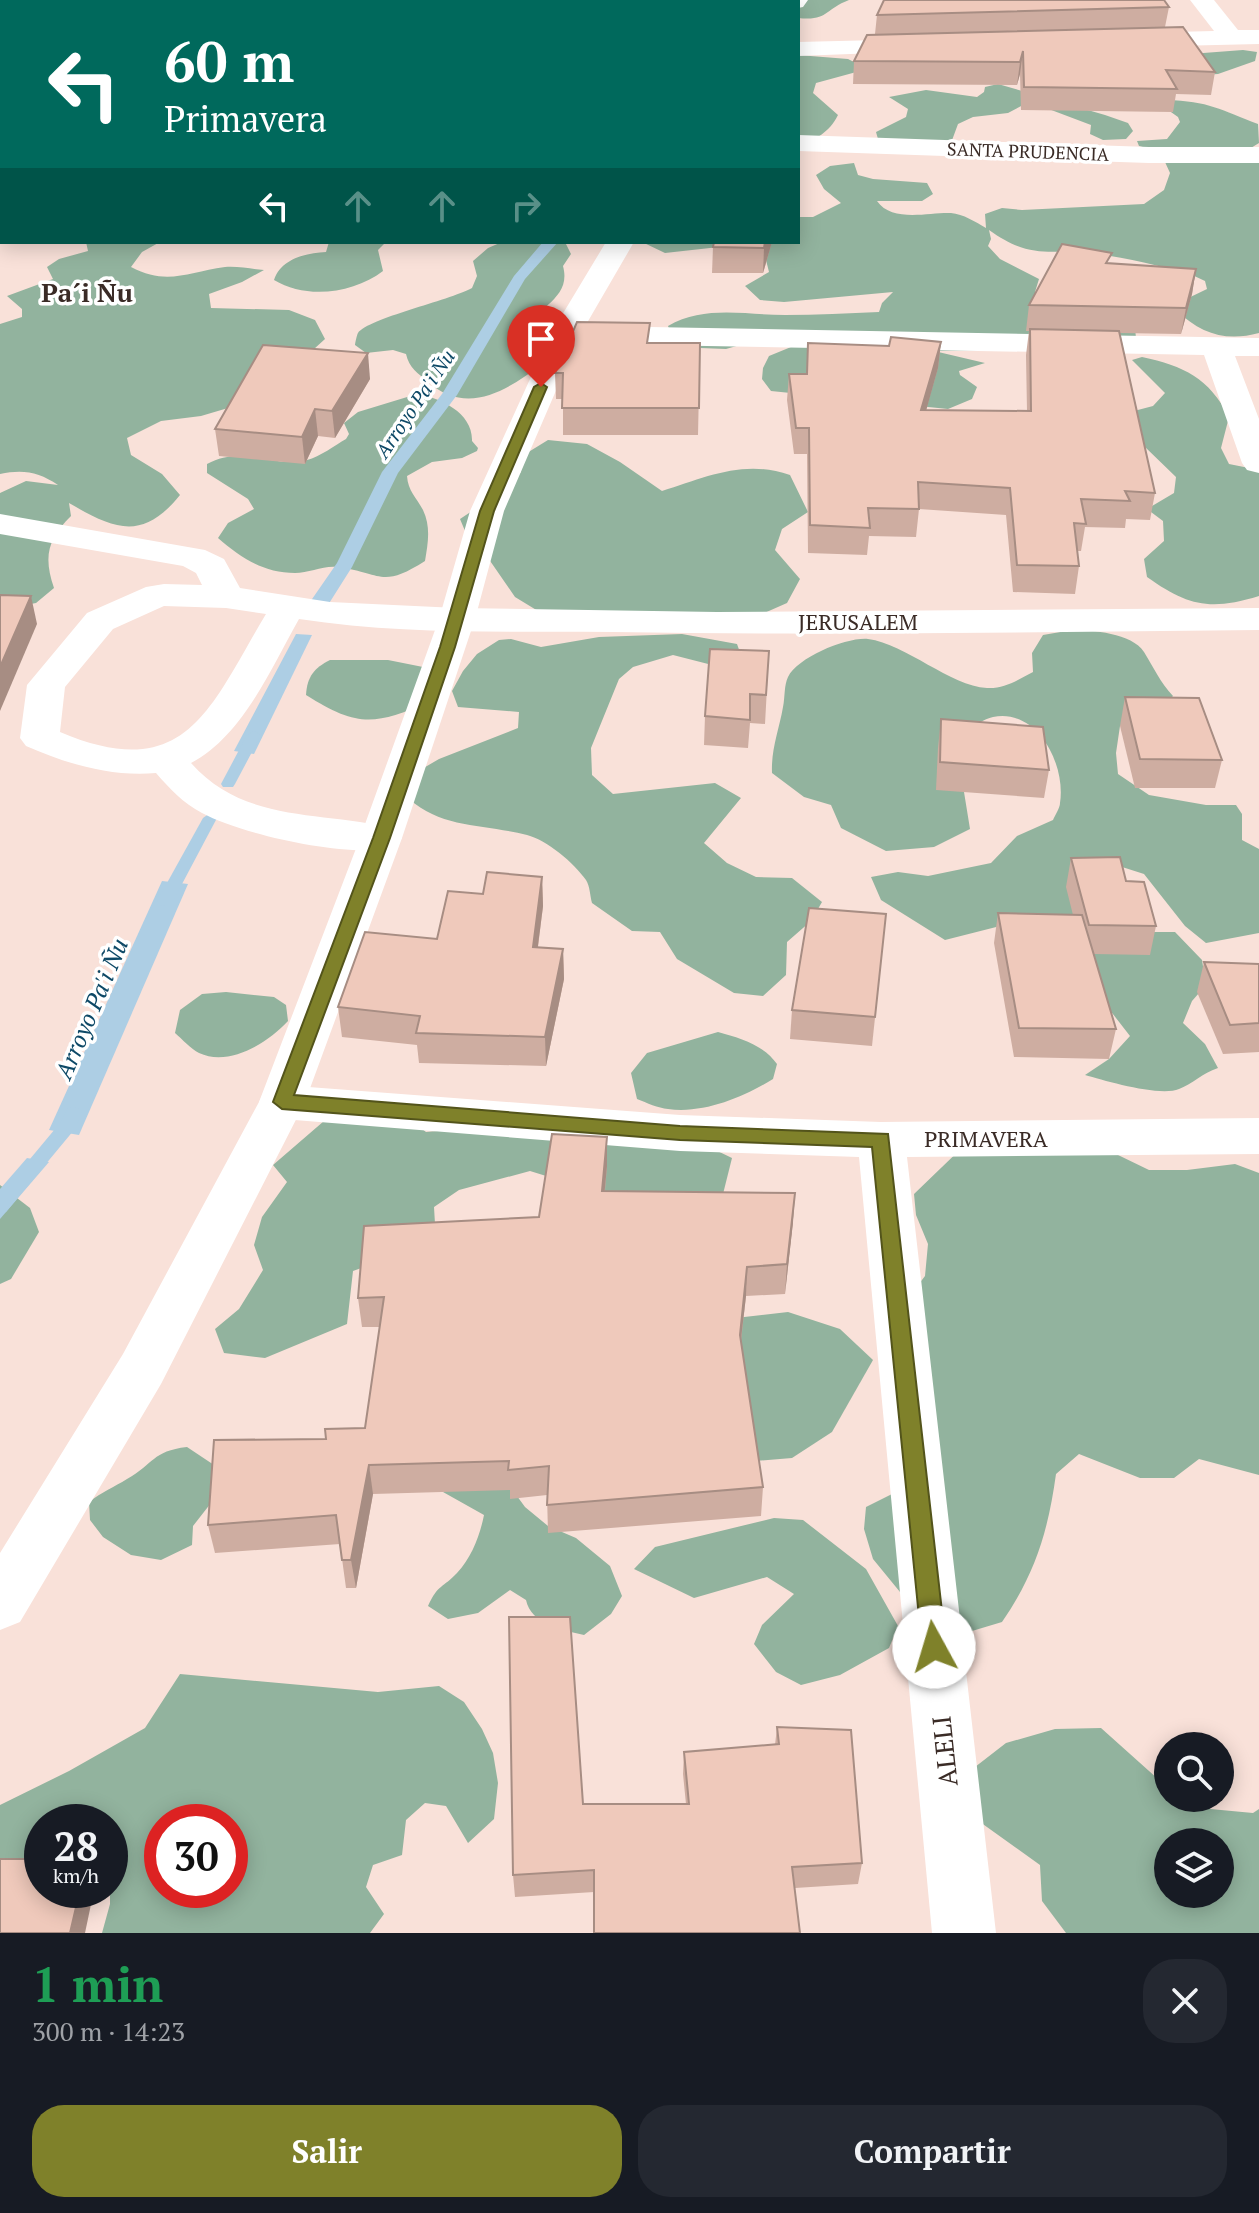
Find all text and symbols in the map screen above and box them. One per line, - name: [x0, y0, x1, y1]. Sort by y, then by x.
- text: 60 m: [164, 24, 294, 98]
- icon: left: [32, 32, 136, 136]
- text: Primavera: [164, 95, 327, 142]
- street label: SANTA PRUDENCIA: [947, 136, 1110, 166]
- icon: left: [252, 184, 296, 228]
- icon: ahead: [336, 184, 380, 228]
- icon: ahead: [420, 184, 464, 228]
- icon: right: [504, 184, 548, 228]
- district label: Pa´i Ñu: [41, 275, 133, 309]
- pin: [507, 305, 575, 387]
- icon: arrive: [519, 317, 563, 361]
- water label: Arroyo Pa'i Ñu: [368, 344, 461, 464]
- street label: JERUSALEM: [798, 607, 918, 636]
- water label: Arroyo Pa'i Ñu: [46, 933, 135, 1086]
- street label: PRIMAVERA: [924, 1124, 1049, 1153]
- position arrow: [892, 1605, 976, 1689]
- street label: ALELI: [923, 1714, 965, 1788]
- map controls: [1154, 1732, 1234, 1908]
- button: search: [1154, 1732, 1234, 1812]
- speed limit sign: 30: [144, 1804, 248, 1908]
- text: 28: [53, 1819, 99, 1872]
- button: layers: [1154, 1828, 1234, 1908]
- text: km/h: [53, 1862, 99, 1889]
- text: 1 min: [32, 1952, 163, 2016]
- button: close: [1143, 1959, 1227, 2043]
- text: 300 m · 14:23: [32, 2014, 185, 2048]
- button: Salir: [32, 2105, 622, 2197]
- button: Compartir: [638, 2105, 1227, 2197]

